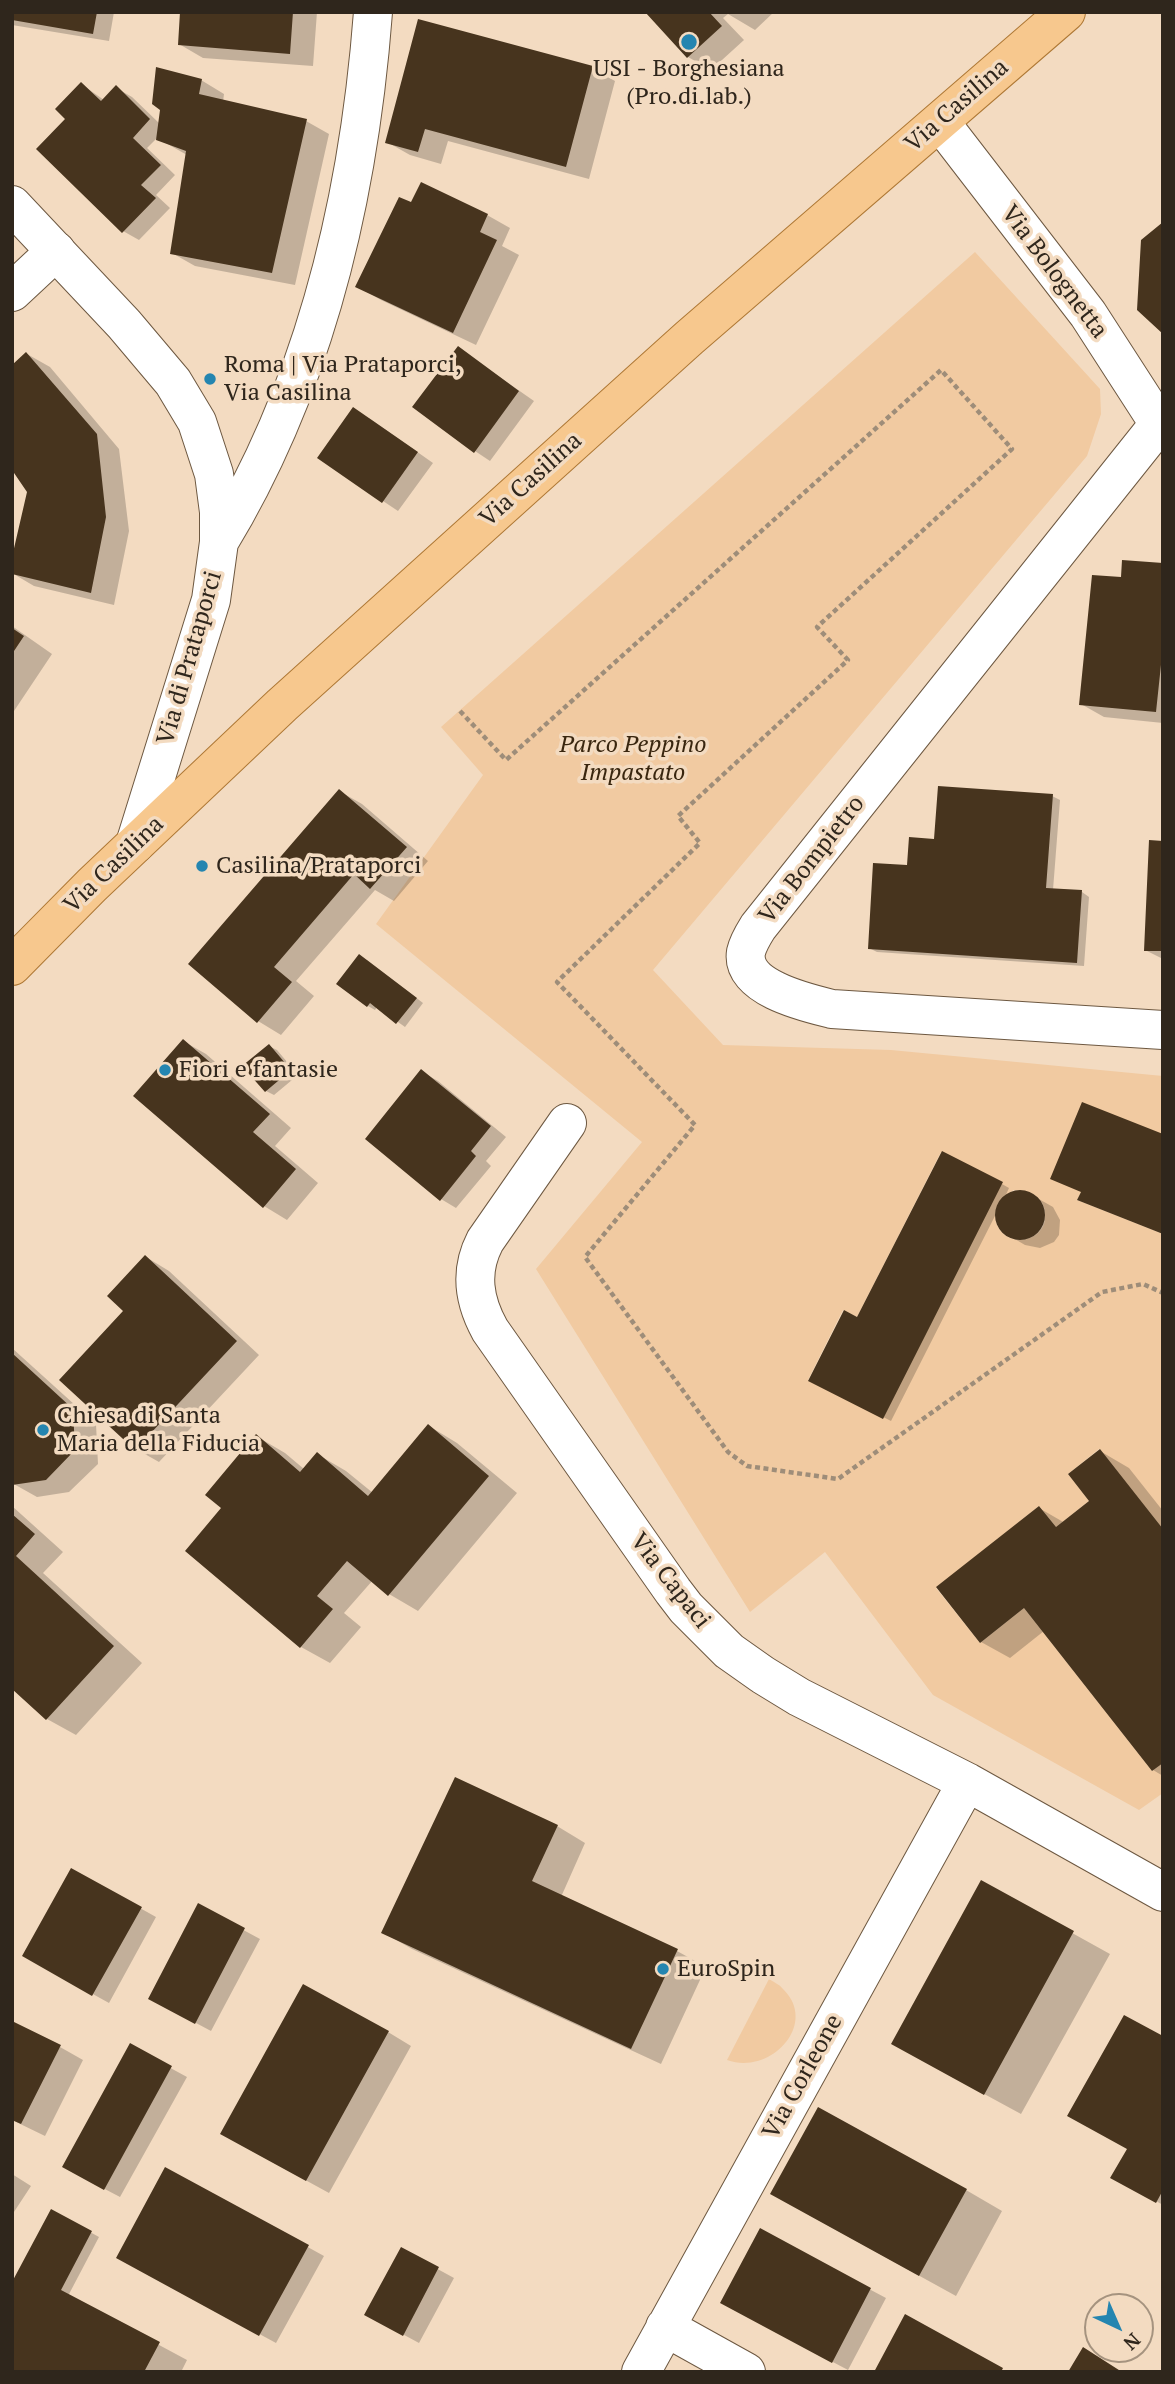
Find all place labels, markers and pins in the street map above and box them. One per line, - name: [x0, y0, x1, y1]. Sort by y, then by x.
- marker: USI - Borghesiana (Pro.di.lab.): [679, 32, 699, 52]
- place label: USI - Borghesiana (Pro.di.lab.): [593, 55, 785, 111]
- place label: Roma | Via Prataporci, Via Casilina: [224, 351, 462, 407]
- marker: Roma | Via Prataporci, Via Casilina: [202, 371, 218, 387]
- place label: Casilina/Prataporci: [216, 852, 421, 880]
- marker: Casilina/Prataporci: [194, 858, 210, 874]
- place label: Fiori e fantasie: [179, 1056, 338, 1084]
- marker: Fiori e fantasie: [157, 1062, 173, 1078]
- place label: Chiesa di Santa Maria della Fiducia: [57, 1402, 260, 1458]
- marker: Chiesa di Santa Maria della Fiducia: [35, 1422, 51, 1438]
- place label: EuroSpin: [677, 1955, 775, 1983]
- marker: EuroSpin: [655, 1961, 671, 1977]

